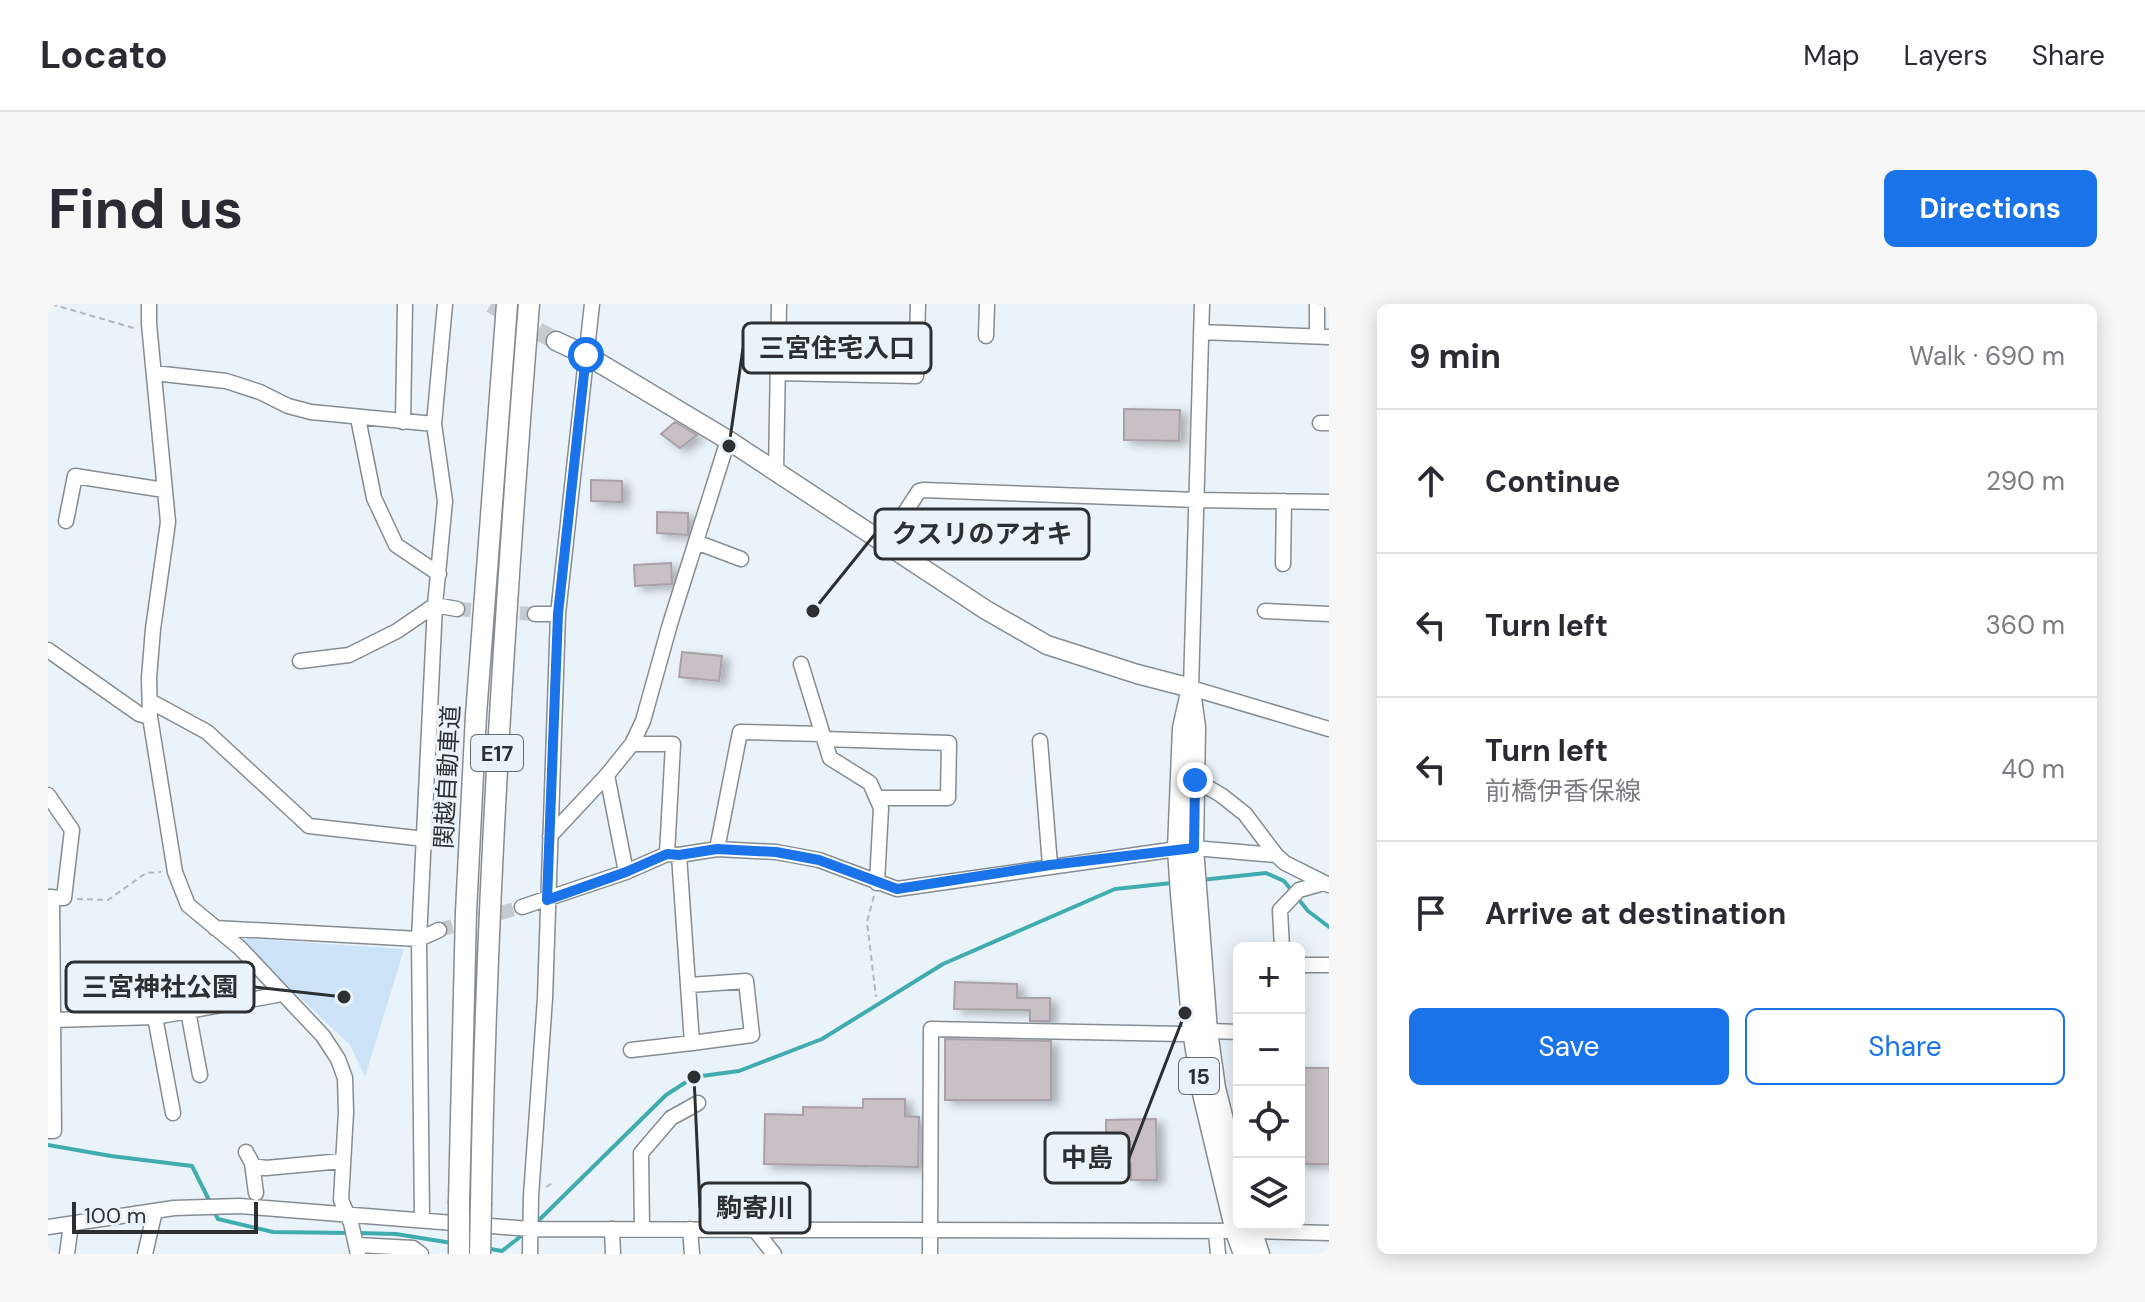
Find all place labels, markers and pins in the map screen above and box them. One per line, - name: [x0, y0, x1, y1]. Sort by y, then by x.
- callout: 三宮住宅入口: [743, 323, 931, 373]
- callout: クスリのアオキ: [875, 509, 1089, 559]
- callout: 三宮神社公園: [66, 962, 254, 1012]
- callout: 中島: [1045, 1133, 1129, 1183]
- callout: 駒寄川: [700, 1183, 810, 1233]

